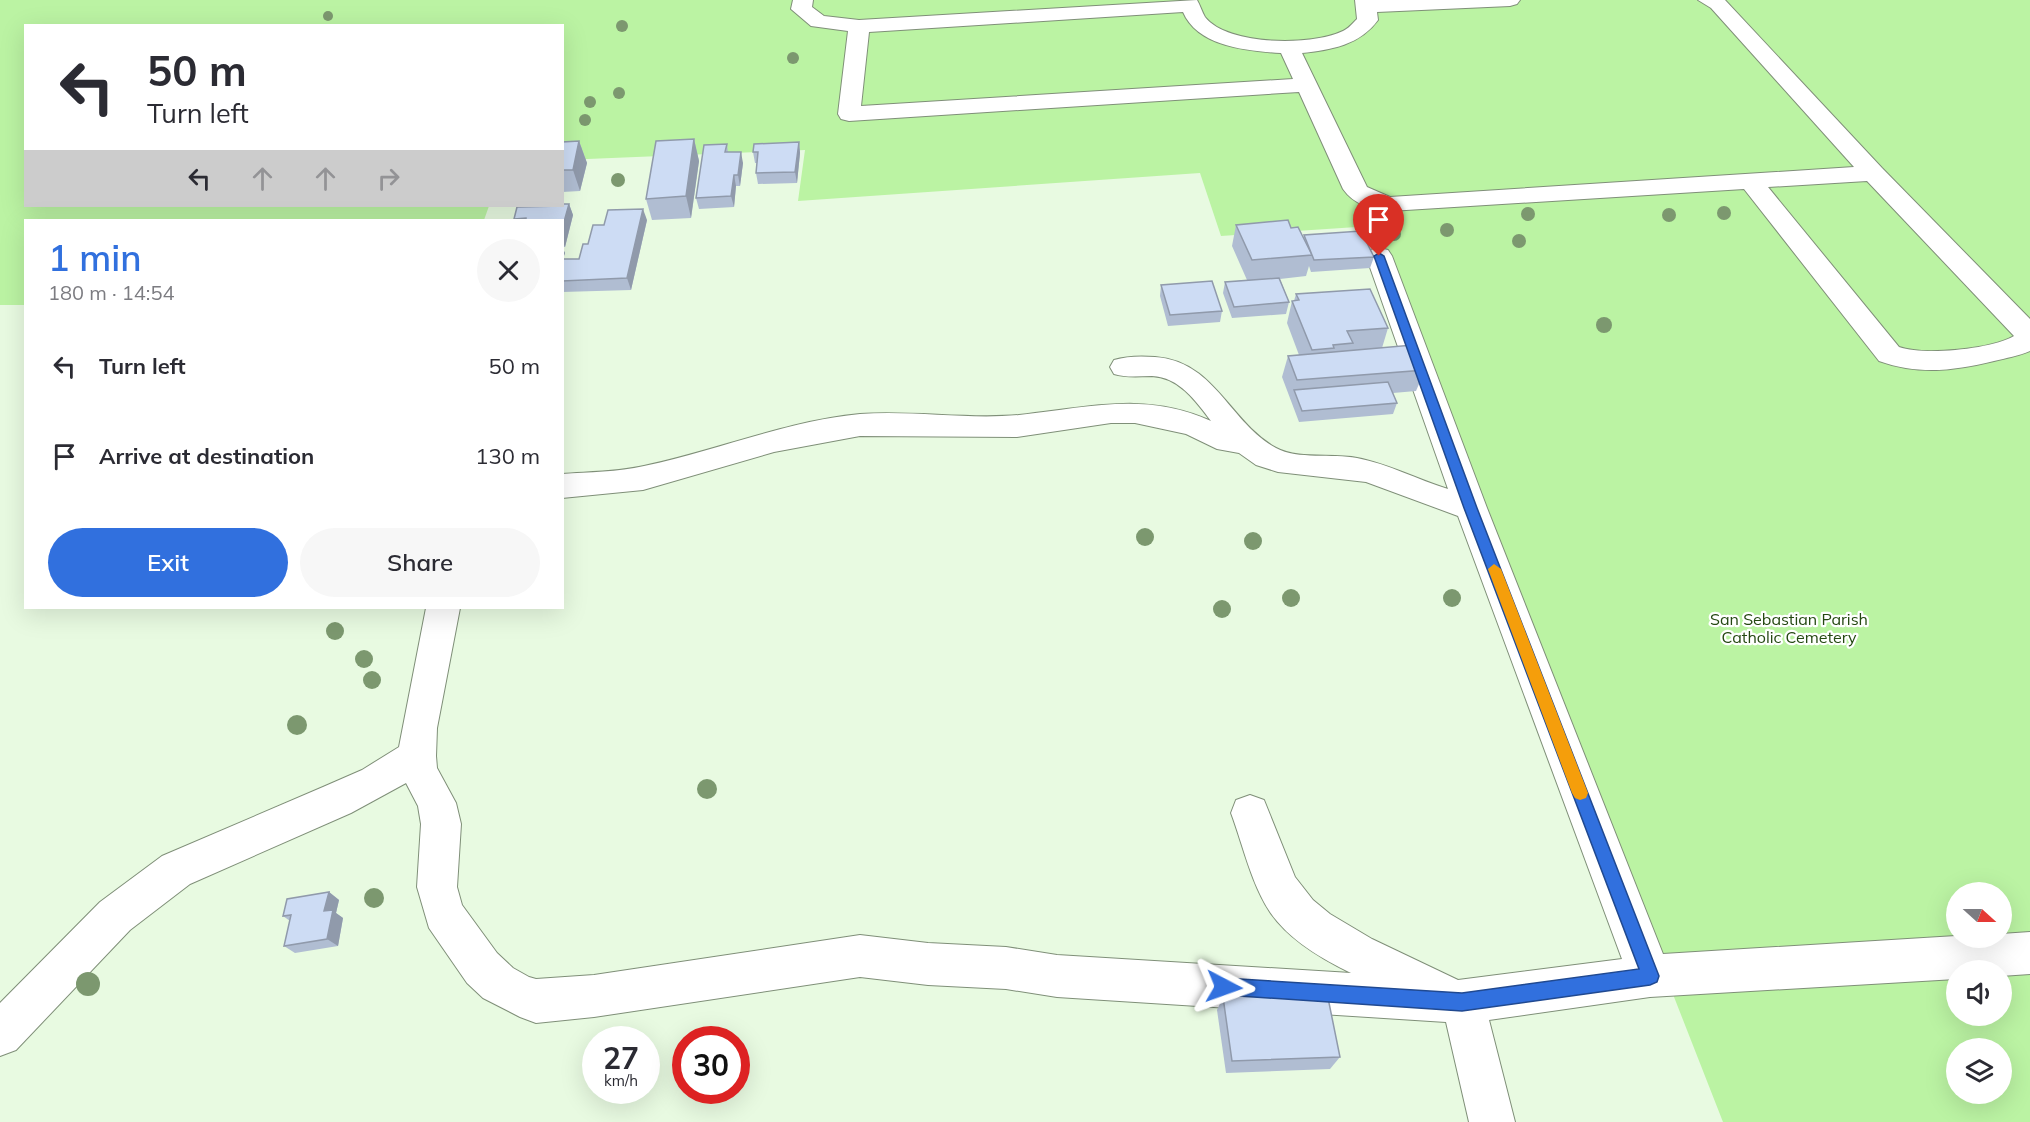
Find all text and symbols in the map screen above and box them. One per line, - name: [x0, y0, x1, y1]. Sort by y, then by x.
- text: 50 m: [147, 44, 247, 97]
- icon: left: [48, 48, 126, 126]
- text: Turn left: [147, 96, 249, 130]
- icon: left: [183, 162, 216, 195]
- icon: ahead: [246, 162, 279, 195]
- icon: ahead: [309, 162, 342, 195]
- icon: right: [372, 162, 405, 195]
- pin: [1353, 194, 1404, 256]
- icon: arrive: [1362, 203, 1395, 236]
- text: 1 min: [48, 235, 142, 280]
- button: close: [477, 239, 540, 302]
- text: 180 m · 14:54: [48, 280, 174, 305]
- icon: left: [48, 350, 81, 383]
- text: Turn left: [99, 352, 186, 380]
- text: 50 m: [489, 352, 540, 380]
- icon: arrive: [48, 440, 81, 473]
- text: Arrive at destination: [99, 442, 314, 470]
- text: 130 m: [475, 442, 540, 470]
- button: Exit: [48, 528, 288, 597]
- button: Share: [300, 528, 540, 597]
- park label: San Sebastian Parish Catholic Cemetery: [1710, 609, 1868, 647]
- north arrow: [1946, 882, 2012, 948]
- map controls: [1946, 882, 2012, 1104]
- position arrow: [1192, 955, 1256, 1019]
- button: sound: [1946, 960, 2012, 1026]
- speed limit sign: 30: [672, 1026, 750, 1104]
- button: layers: [1946, 1038, 2012, 1104]
- text: 27: [603, 1039, 639, 1077]
- text: km/h: [604, 1071, 638, 1090]

